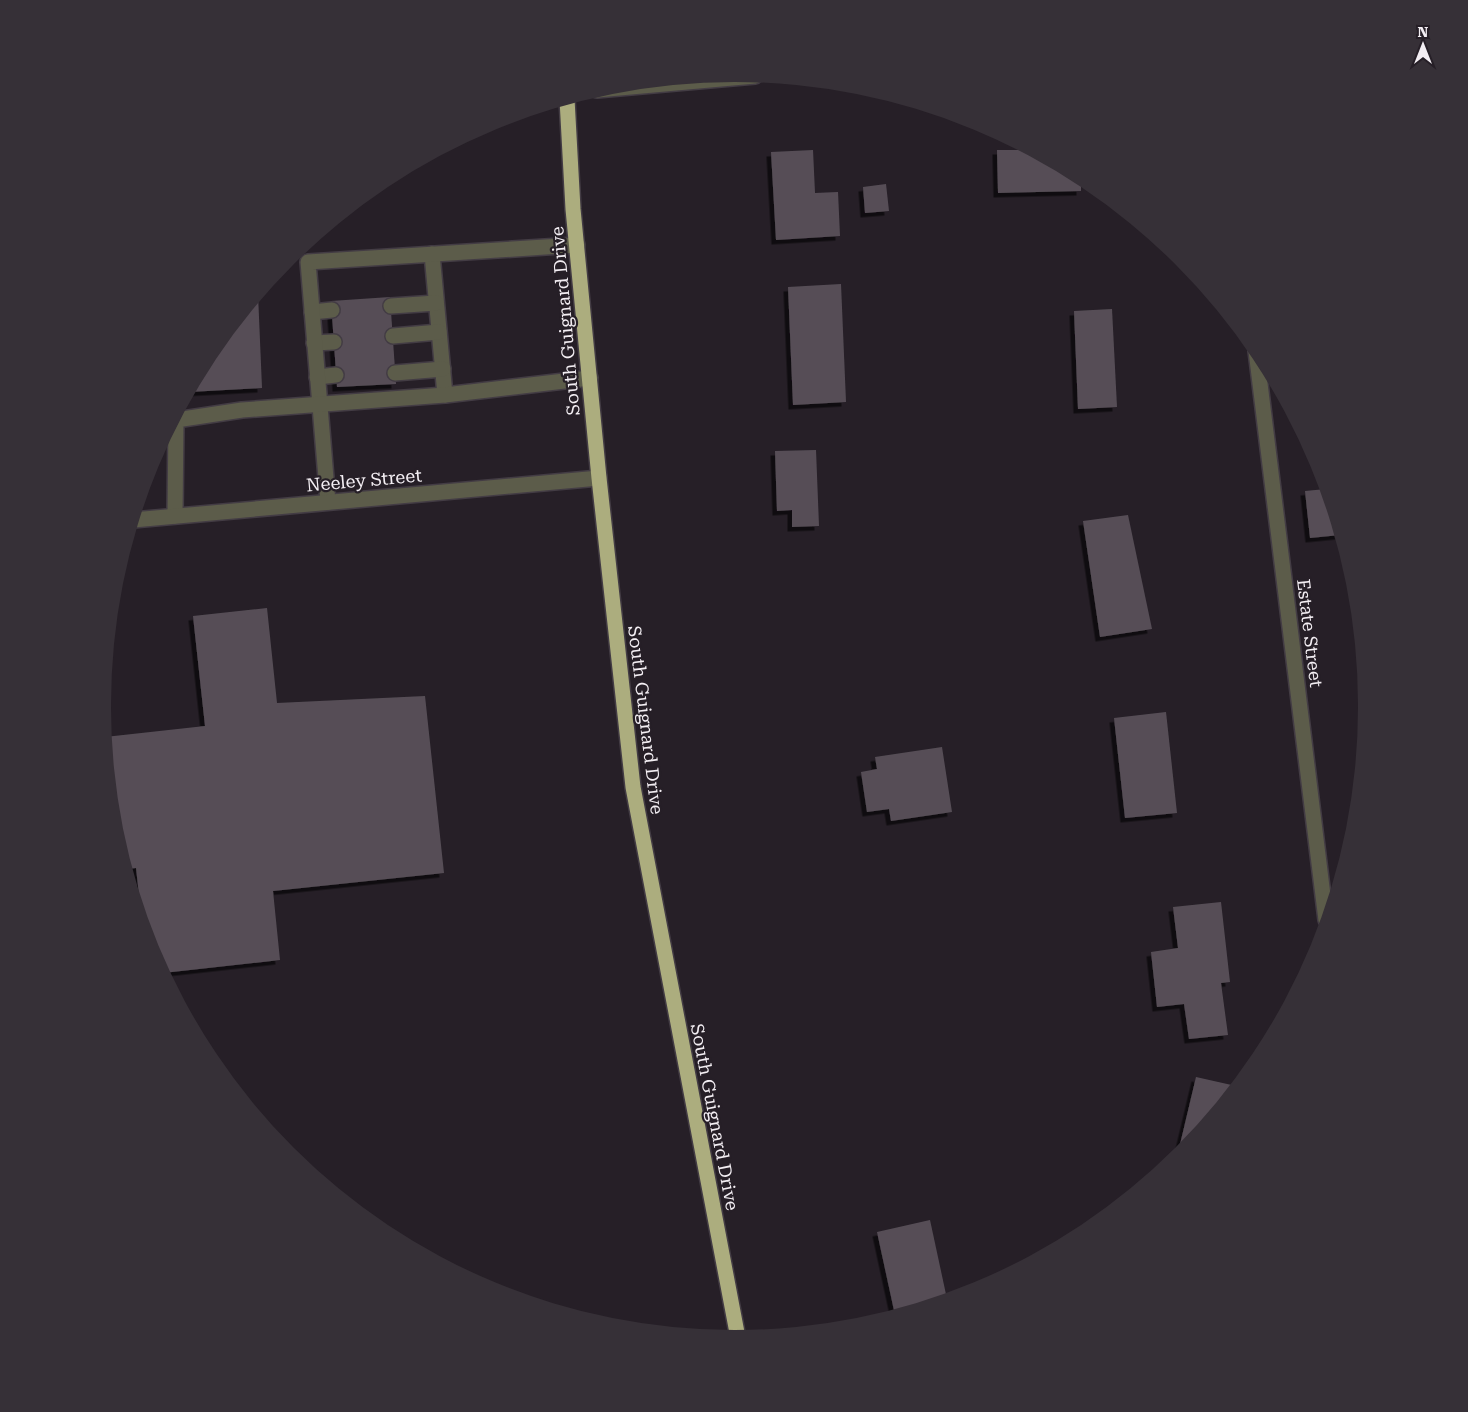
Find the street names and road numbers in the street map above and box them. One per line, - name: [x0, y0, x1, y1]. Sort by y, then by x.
- street label: South Guignard Drive: [546, 225, 584, 417]
- street label: Neeley Street: [305, 464, 423, 496]
- street label: Estate Street: [1293, 578, 1327, 689]
- street label: South Guignard Drive: [624, 624, 668, 816]
- street label: South Guignard Drive: [687, 1022, 743, 1212]

